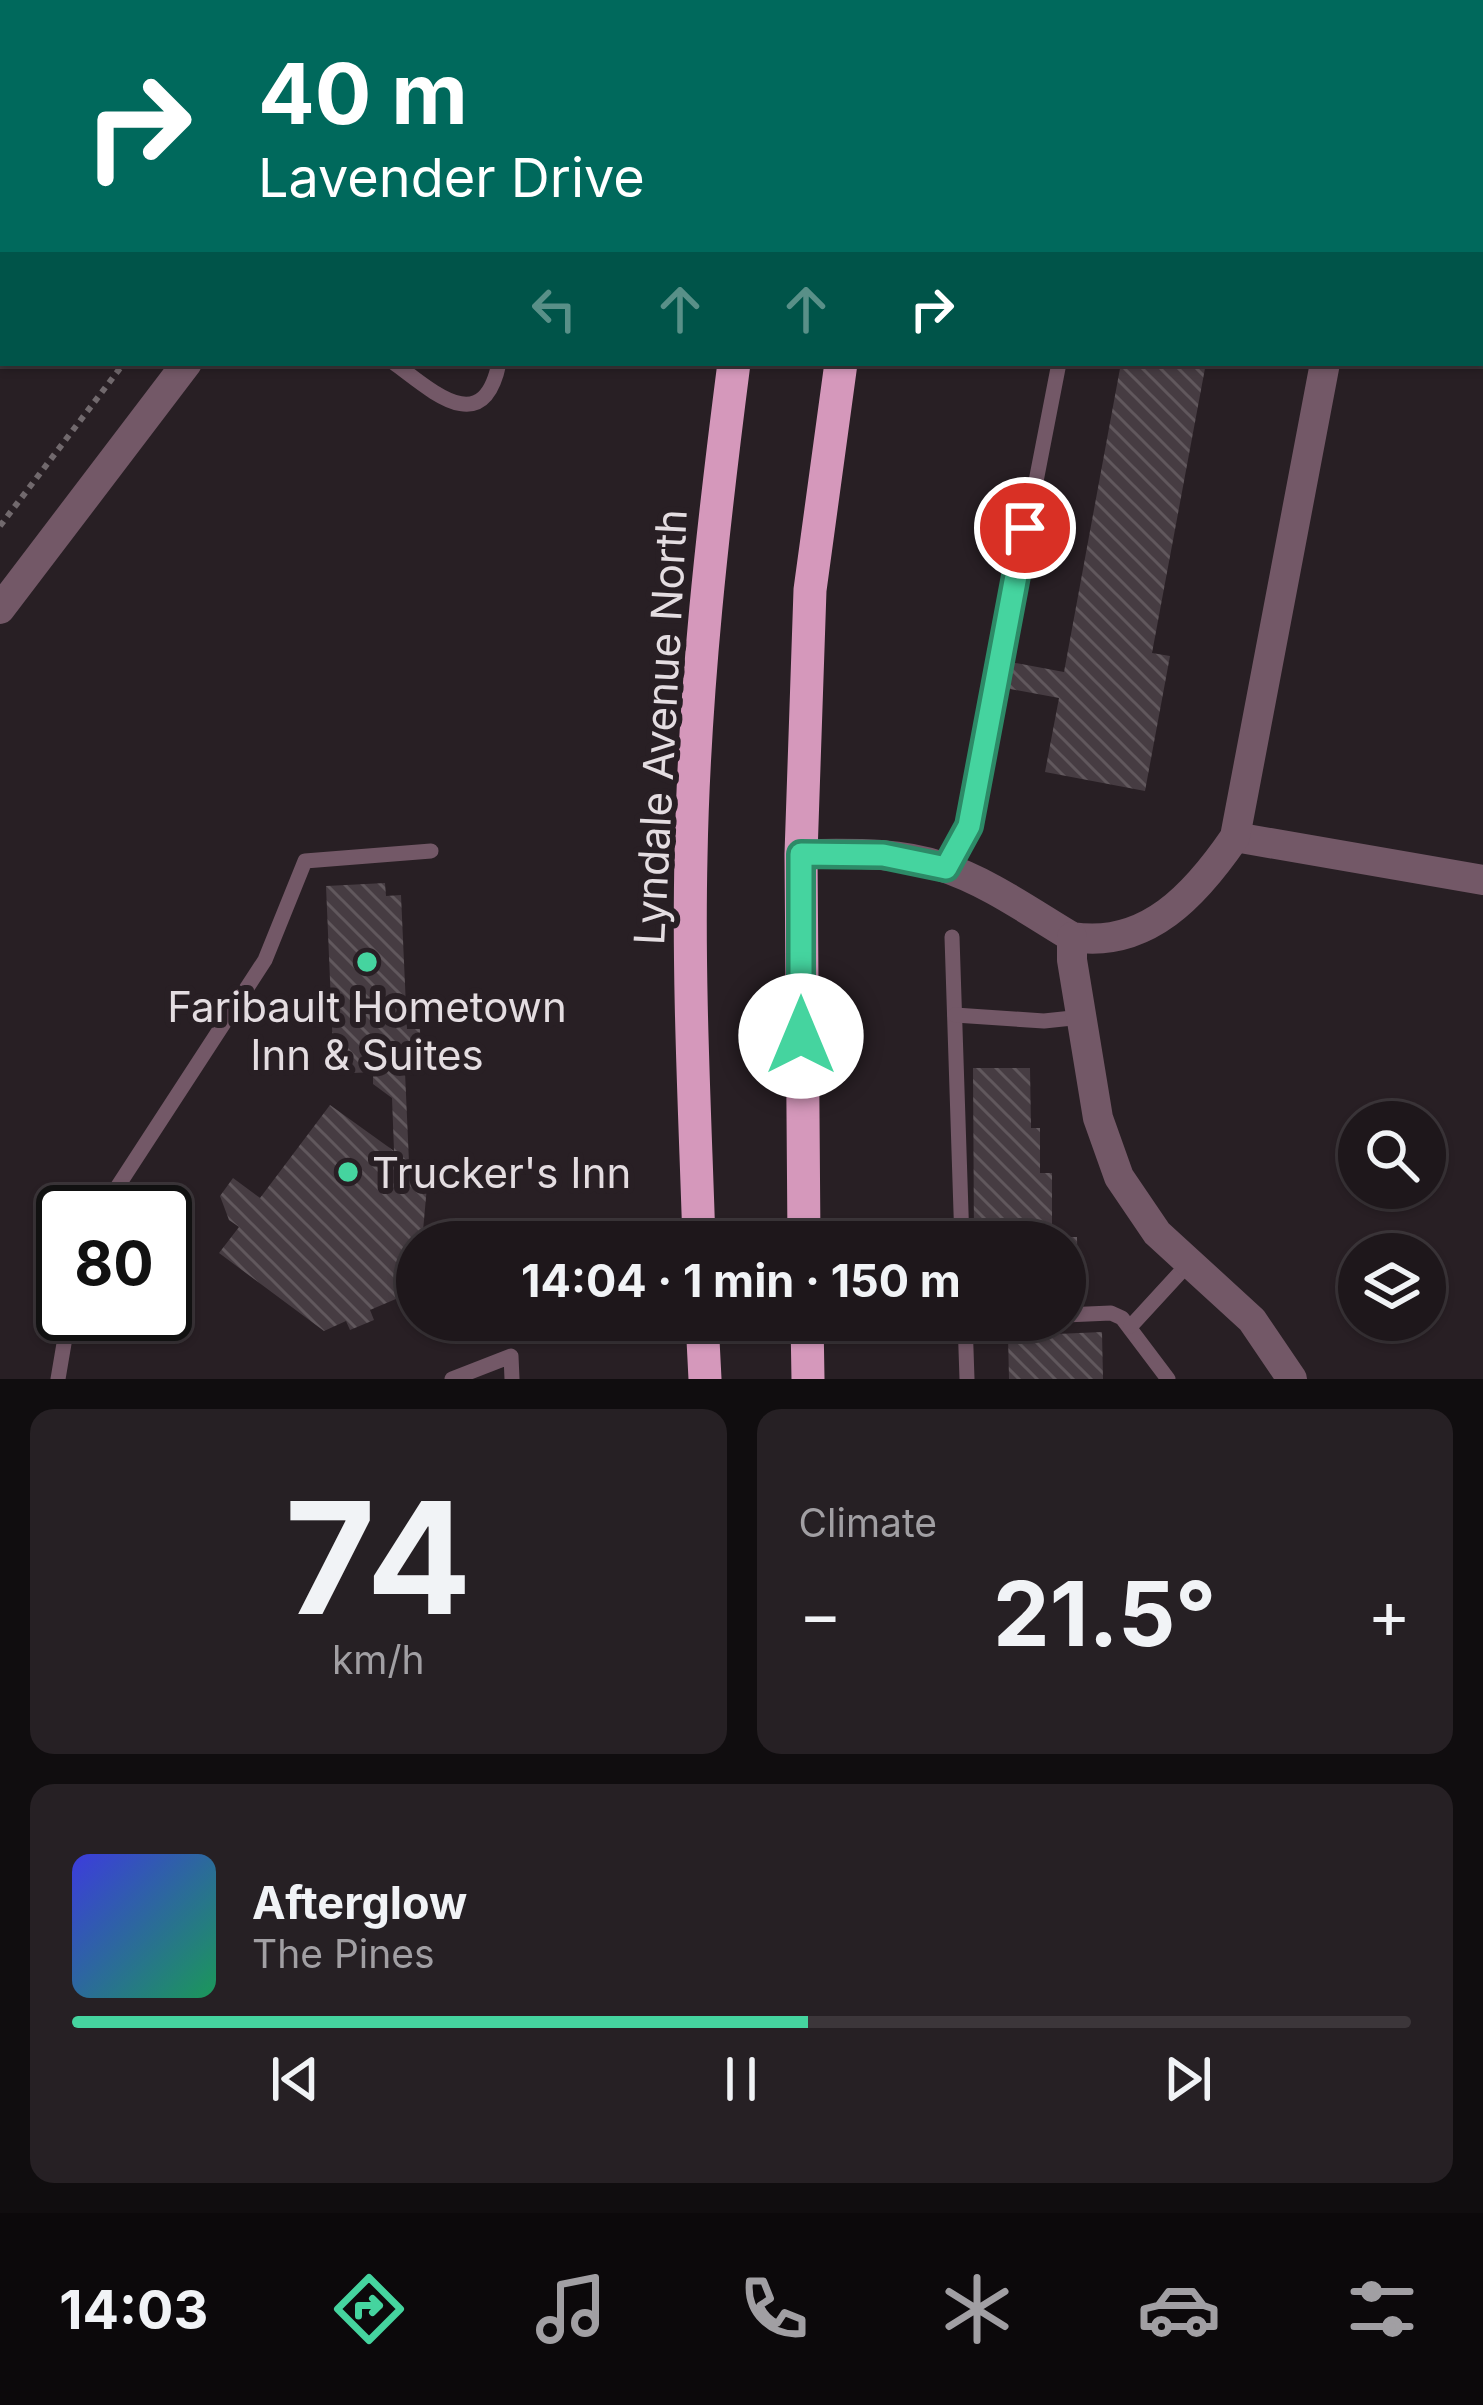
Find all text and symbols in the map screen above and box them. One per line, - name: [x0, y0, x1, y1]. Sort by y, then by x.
- text: 40 m: [258, 43, 468, 144]
- icon: right: [60, 48, 216, 204]
- text: Lavender Drive: [258, 145, 645, 210]
- icon: left: [521, 276, 587, 342]
- icon: ahead: [647, 276, 713, 342]
- icon: ahead: [773, 276, 839, 342]
- icon: right: [899, 276, 965, 342]
- pin: [974, 477, 1076, 579]
- icon: arrive: [992, 495, 1058, 561]
- street label: Lyndale Avenue North: [623, 508, 697, 946]
- marker: Faribault Hometown Inn & Suites: [354, 949, 380, 975]
- position arrow: [738, 973, 864, 1099]
- place label: Faribault Hometown Inn & Suites: [167, 981, 567, 1080]
- map controls: [1338, 1101, 1446, 1341]
- button: search: [1338, 1101, 1446, 1209]
- place label: Trucker's Inn: [372, 1147, 631, 1198]
- marker: Trucker's Inn: [335, 1159, 361, 1185]
- speed limit sign: 80: [36, 1185, 192, 1341]
- button: layers: [1338, 1233, 1446, 1341]
- text: 14:04 · 1 min · 150 m: [521, 1253, 961, 1308]
- text: 74: [285, 1463, 472, 1652]
- text: Climate: [799, 1499, 937, 1546]
- text: 21.5°: [993, 1559, 1216, 1668]
- text: −: [799, 1574, 842, 1654]
- text: +: [1367, 1574, 1411, 1654]
- text: km/h: [332, 1636, 425, 1683]
- text: Afterglow: [252, 1875, 467, 1930]
- text: The Pines: [252, 1930, 435, 1977]
- icon: previous: [262, 2046, 328, 2112]
- icon: pause: [708, 2046, 774, 2112]
- icon: next: [1155, 2046, 1221, 2112]
- icon: directions: [327, 2267, 411, 2351]
- icon: music: [529, 2267, 613, 2351]
- icon: phone: [732, 2267, 816, 2351]
- icon: climate: [935, 2267, 1019, 2351]
- icon: car: [1137, 2267, 1221, 2351]
- icon: filters: [1340, 2267, 1424, 2351]
- text: 14:03: [59, 2277, 208, 2342]

